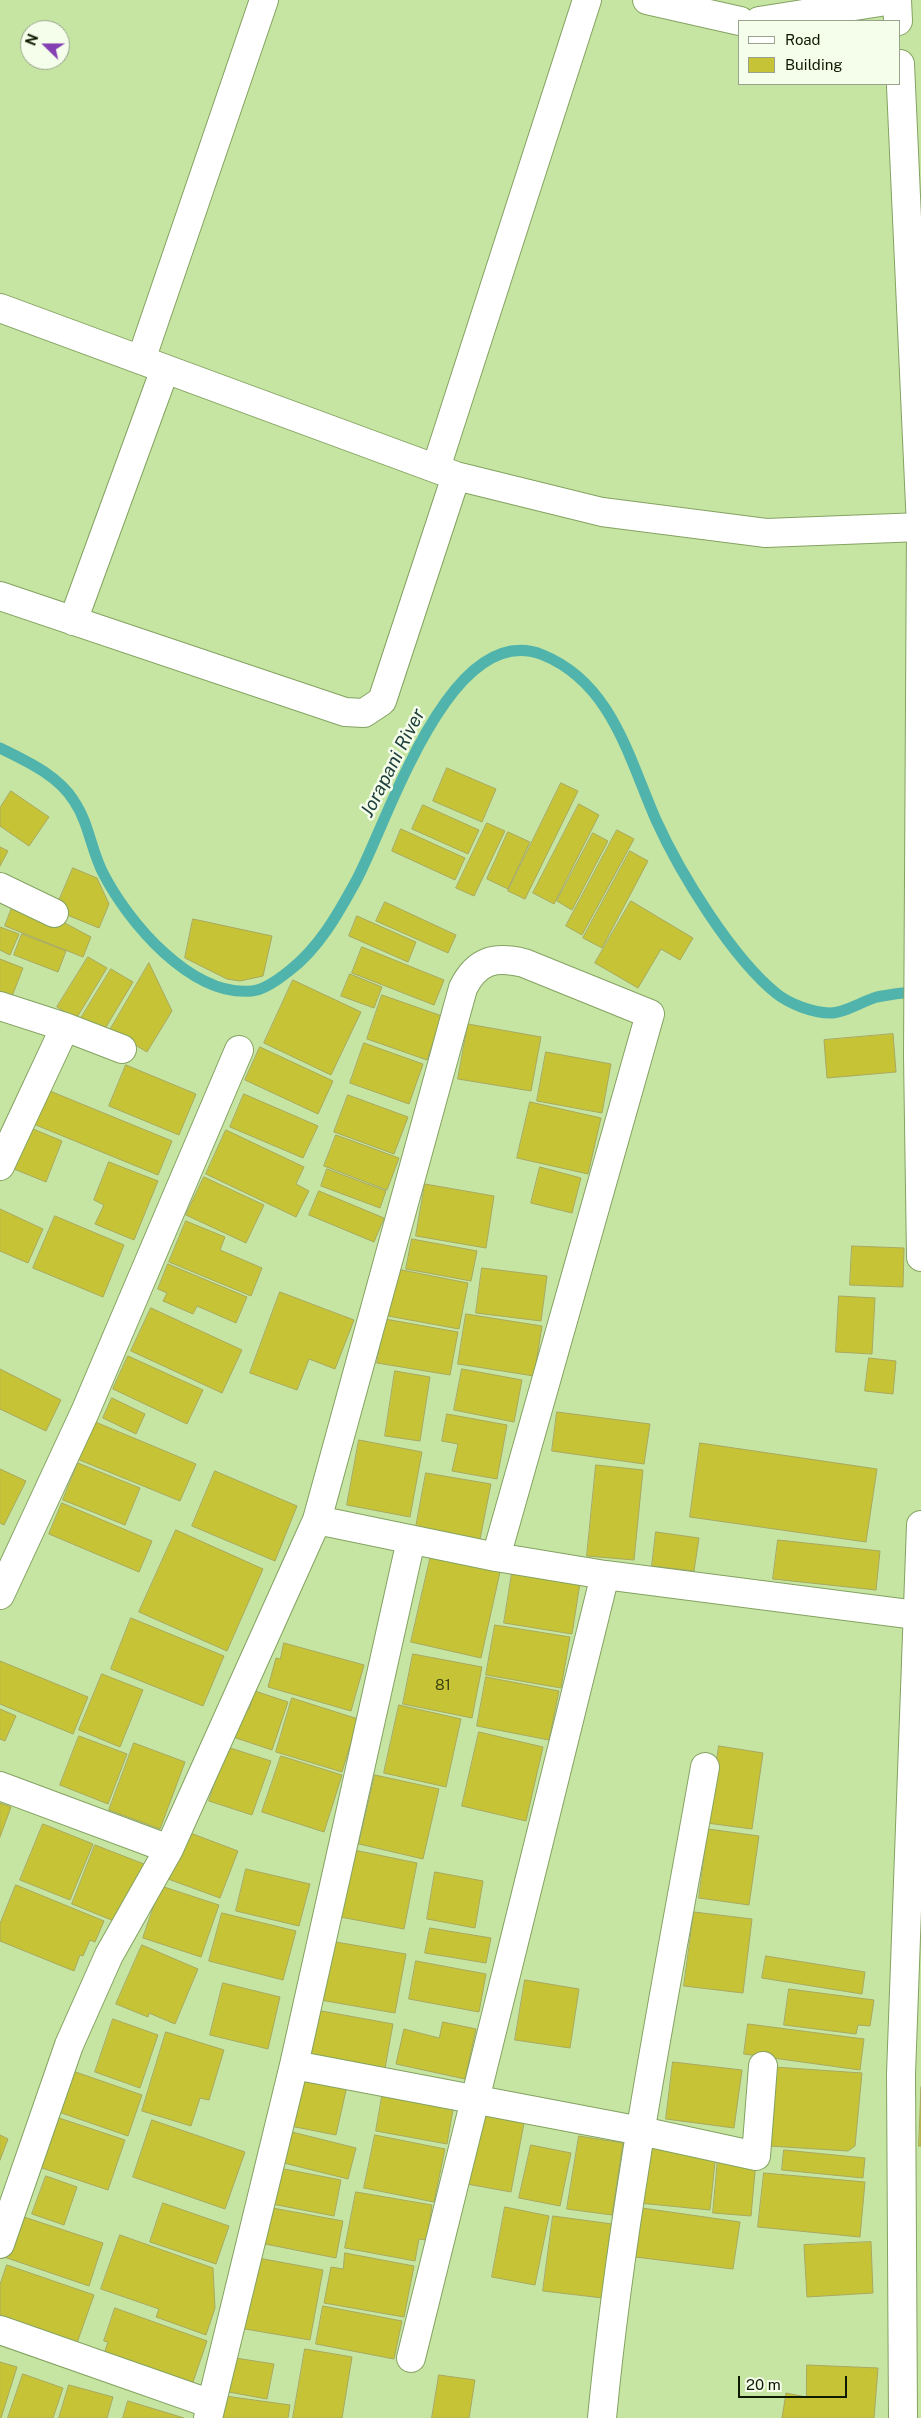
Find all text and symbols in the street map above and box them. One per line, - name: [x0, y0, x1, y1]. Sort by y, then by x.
- north arrow: [20, 20, 70, 70]
- legend: [738, 20, 901, 85]
- text: Road: [785, 31, 821, 48]
- text: N: [23, 32, 41, 48]
- text: Building: [785, 56, 843, 73]
- water label: Jorapani River: [356, 705, 430, 821]
- house number: 81: [435, 1676, 451, 1694]
- scale bar: [741, 2366, 850, 2398]
- text: 20 m: [746, 2376, 781, 2393]

